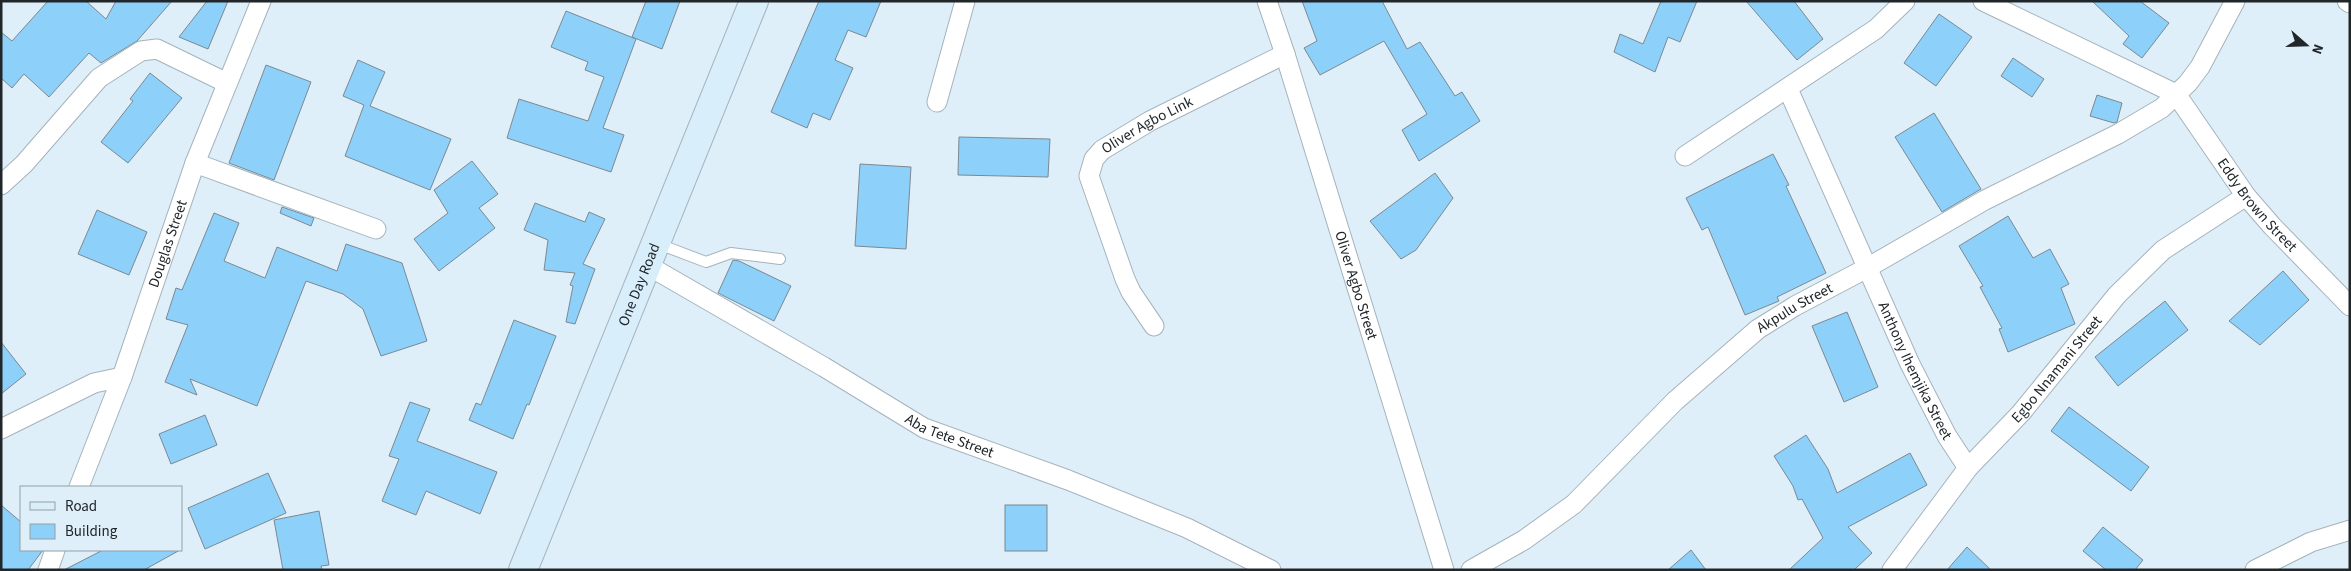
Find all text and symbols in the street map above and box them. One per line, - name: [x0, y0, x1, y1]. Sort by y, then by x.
- north arrow: [2281, 20, 2331, 70]
- text: N: [2306, 41, 2328, 57]
- street label: Oliver Agbo Link: [1097, 91, 1197, 159]
- street label: Eddy Brown Street: [2212, 154, 2302, 257]
- street label: Douglas Street: [143, 197, 193, 290]
- street label: Oliver Agbo Street: [1329, 228, 1382, 342]
- street label: One Day Road: [613, 240, 666, 329]
- street label: Akpulu Street: [1753, 278, 1837, 338]
- street label: Anthony Ihemjika Street: [1873, 298, 1957, 444]
- street label: Egbo Nnamani Street: [2007, 311, 2107, 428]
- street label: Aba Tete Street: [901, 409, 997, 463]
- legend: [20, 486, 182, 551]
- text: Road: [65, 496, 97, 517]
- text: Building: [65, 521, 118, 542]

